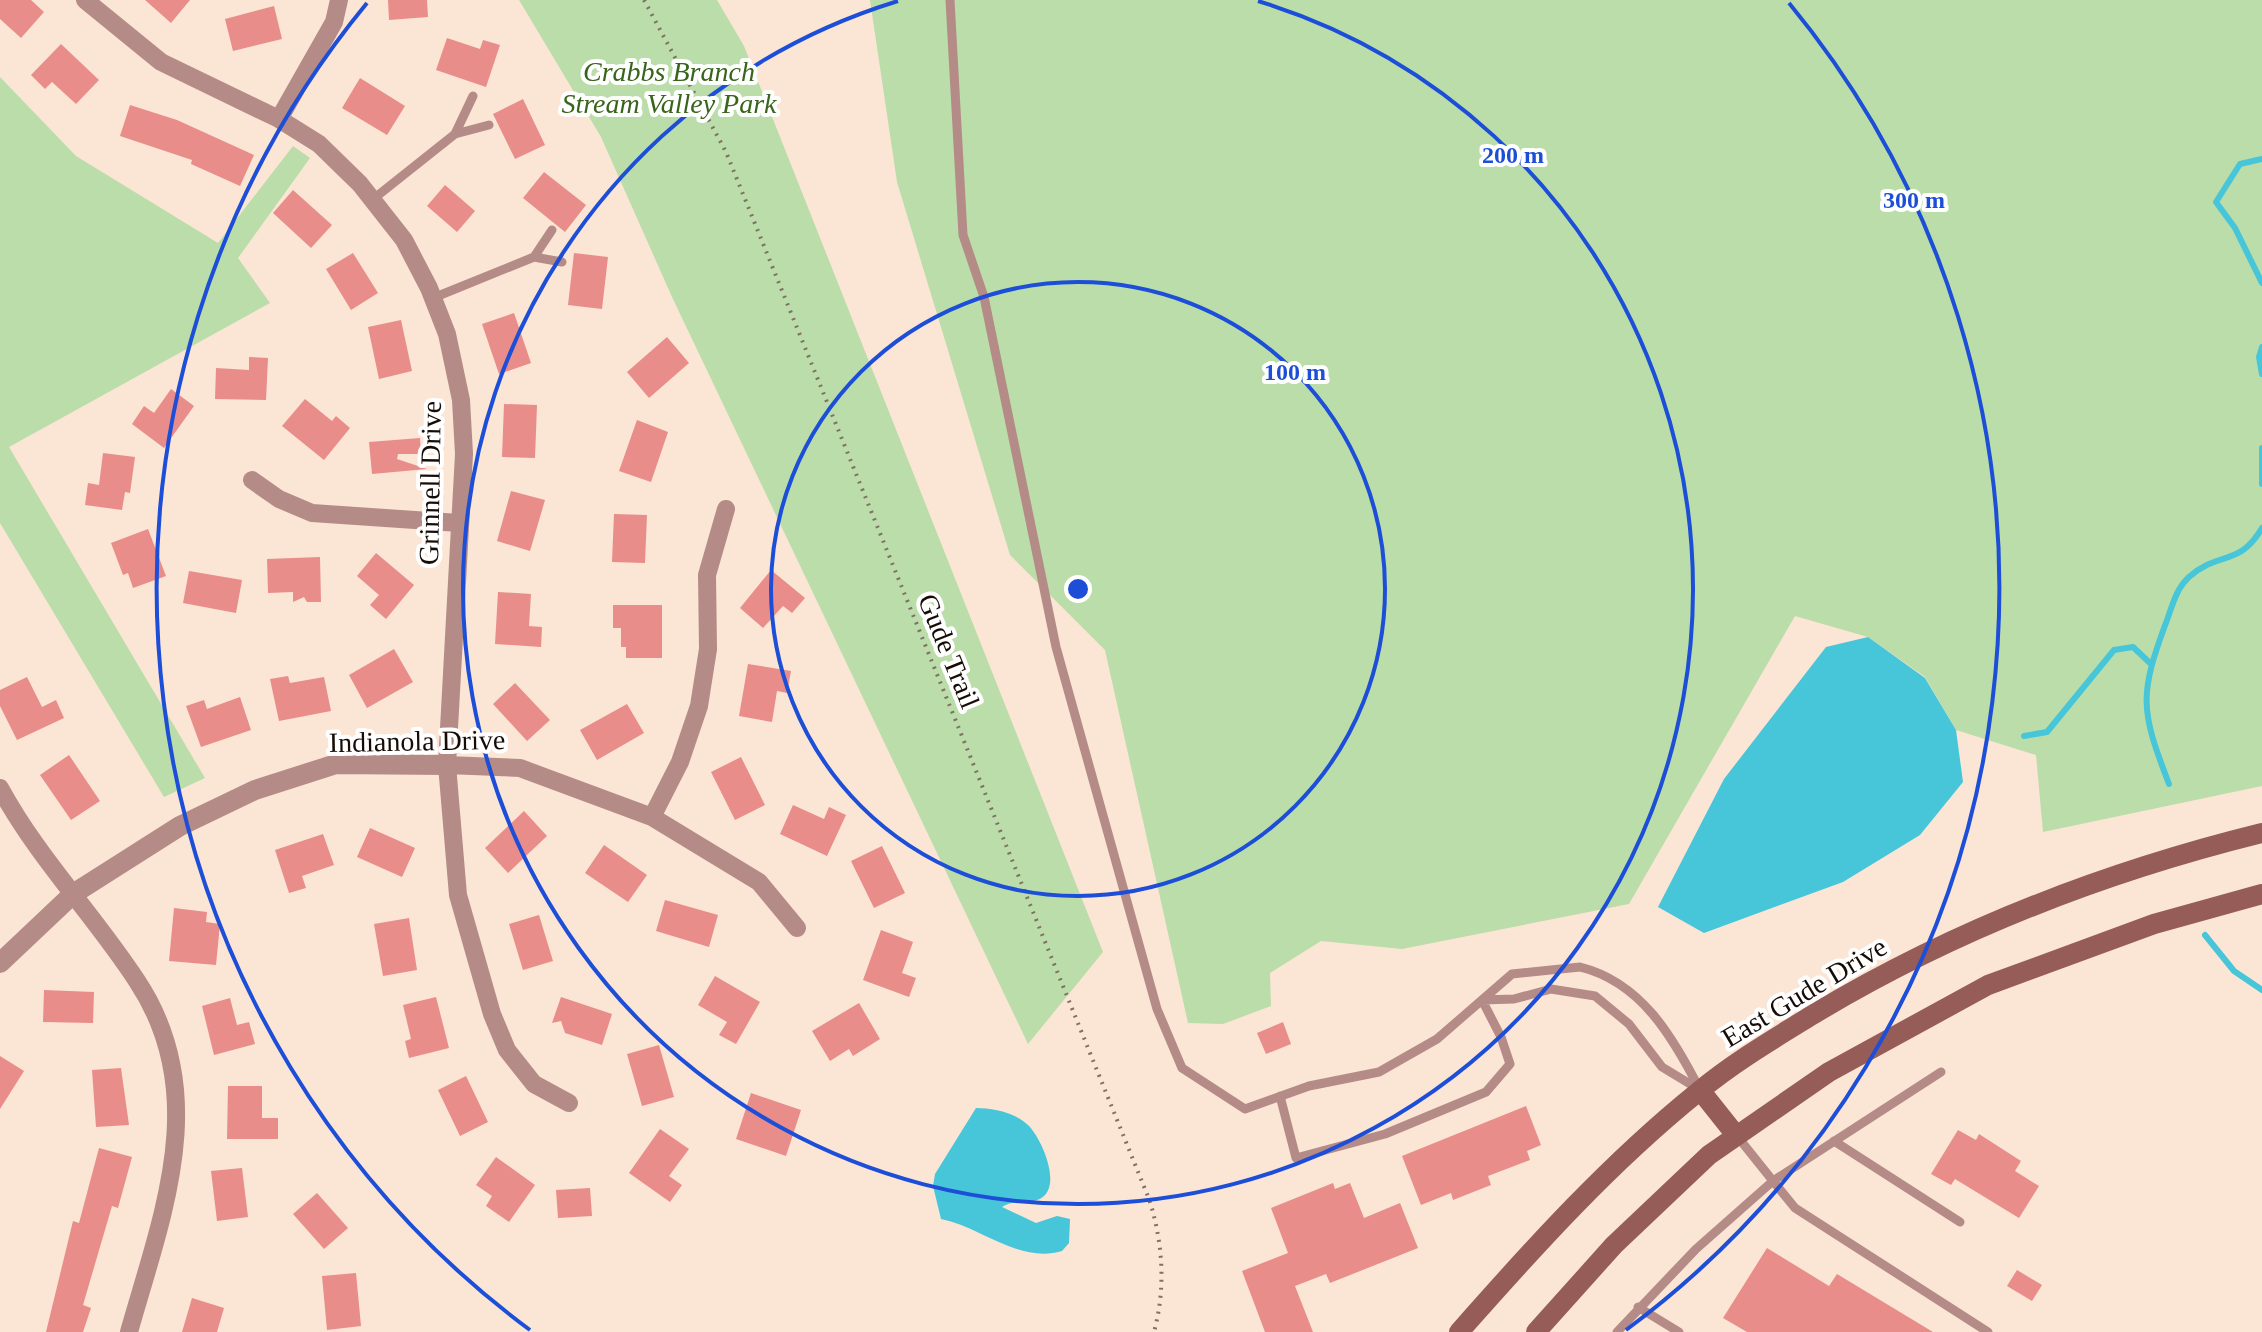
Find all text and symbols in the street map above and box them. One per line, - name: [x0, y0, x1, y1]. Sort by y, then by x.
- park label: Crabbs Branch Stream Valley Park: [561, 56, 777, 119]
- text: 200 m: [1482, 142, 1544, 168]
- text: 300 m: [1883, 187, 1945, 213]
- text: 100 m: [1264, 359, 1326, 385]
- street label: Grinnell Drive: [413, 401, 447, 565]
- centre of rings: [1064, 575, 1092, 603]
- street label: Gude Trail: [912, 589, 986, 713]
- street label: Indianola Drive: [328, 724, 506, 758]
- street label: East Gude Drive: [1716, 931, 1892, 1053]

